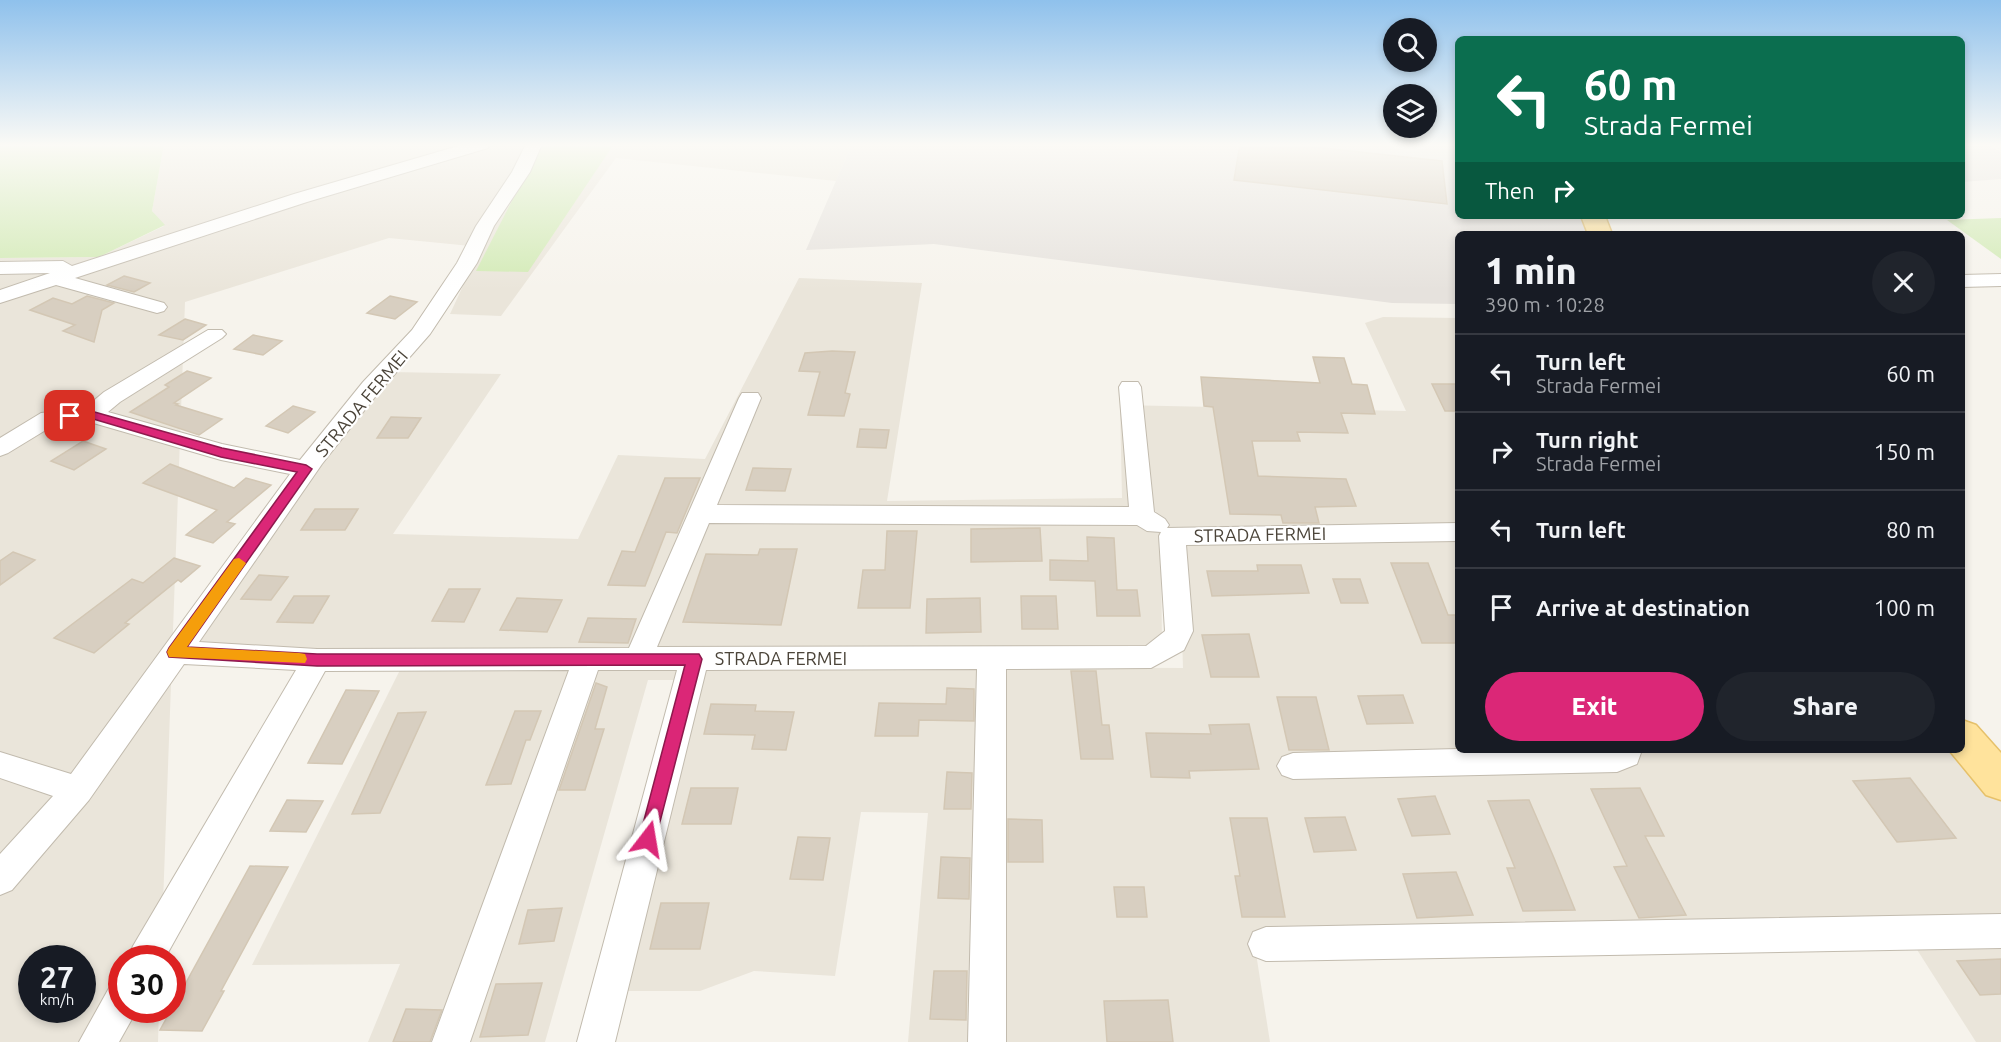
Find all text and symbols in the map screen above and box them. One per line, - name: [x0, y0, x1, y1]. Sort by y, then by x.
- map controls: [1383, 18, 1437, 138]
- button: search: [1383, 18, 1437, 72]
- icon: left: [1485, 60, 1563, 138]
- text: 60 m: [1584, 61, 1678, 108]
- button: layers: [1383, 84, 1437, 138]
- text: Strada Fermei: [1584, 110, 1753, 140]
- icon: right: [1547, 174, 1580, 207]
- text: Then: [1485, 178, 1535, 203]
- text: 1 min: [1485, 250, 1577, 291]
- button: close: [1872, 251, 1935, 314]
- text: 390 m · 10:28: [1485, 293, 1605, 316]
- street label: STRADA FERMEI: [311, 346, 411, 460]
- text: Turn left: [1536, 349, 1626, 374]
- icon: left: [1485, 357, 1518, 390]
- text: 60 m: [1886, 361, 1935, 386]
- text: Strada Fermei: [1536, 374, 1661, 397]
- pin: [44, 390, 95, 441]
- icon: arrive: [53, 399, 86, 432]
- text: Turn right: [1536, 427, 1638, 452]
- icon: right: [1485, 435, 1518, 468]
- text: 150 m: [1874, 439, 1935, 464]
- text: Strada Fermei: [1536, 452, 1661, 475]
- icon: left: [1485, 513, 1518, 546]
- text: Turn left: [1536, 517, 1626, 542]
- text: 80 m: [1886, 517, 1935, 542]
- street label: STRADA FERMEI: [1194, 523, 1326, 545]
- icon: arrive: [1485, 591, 1518, 624]
- text: Arrive at destination: [1536, 595, 1750, 620]
- text: 100 m: [1874, 595, 1935, 620]
- street label: STRADA FERMEI: [715, 648, 847, 668]
- button: Exit: [1485, 672, 1704, 741]
- button: Share: [1716, 672, 1935, 741]
- position arrow: [616, 807, 680, 871]
- speed limit sign: 30: [108, 945, 186, 1023]
- text: 27: [40, 960, 74, 994]
- text: km/h: [40, 991, 74, 1008]

